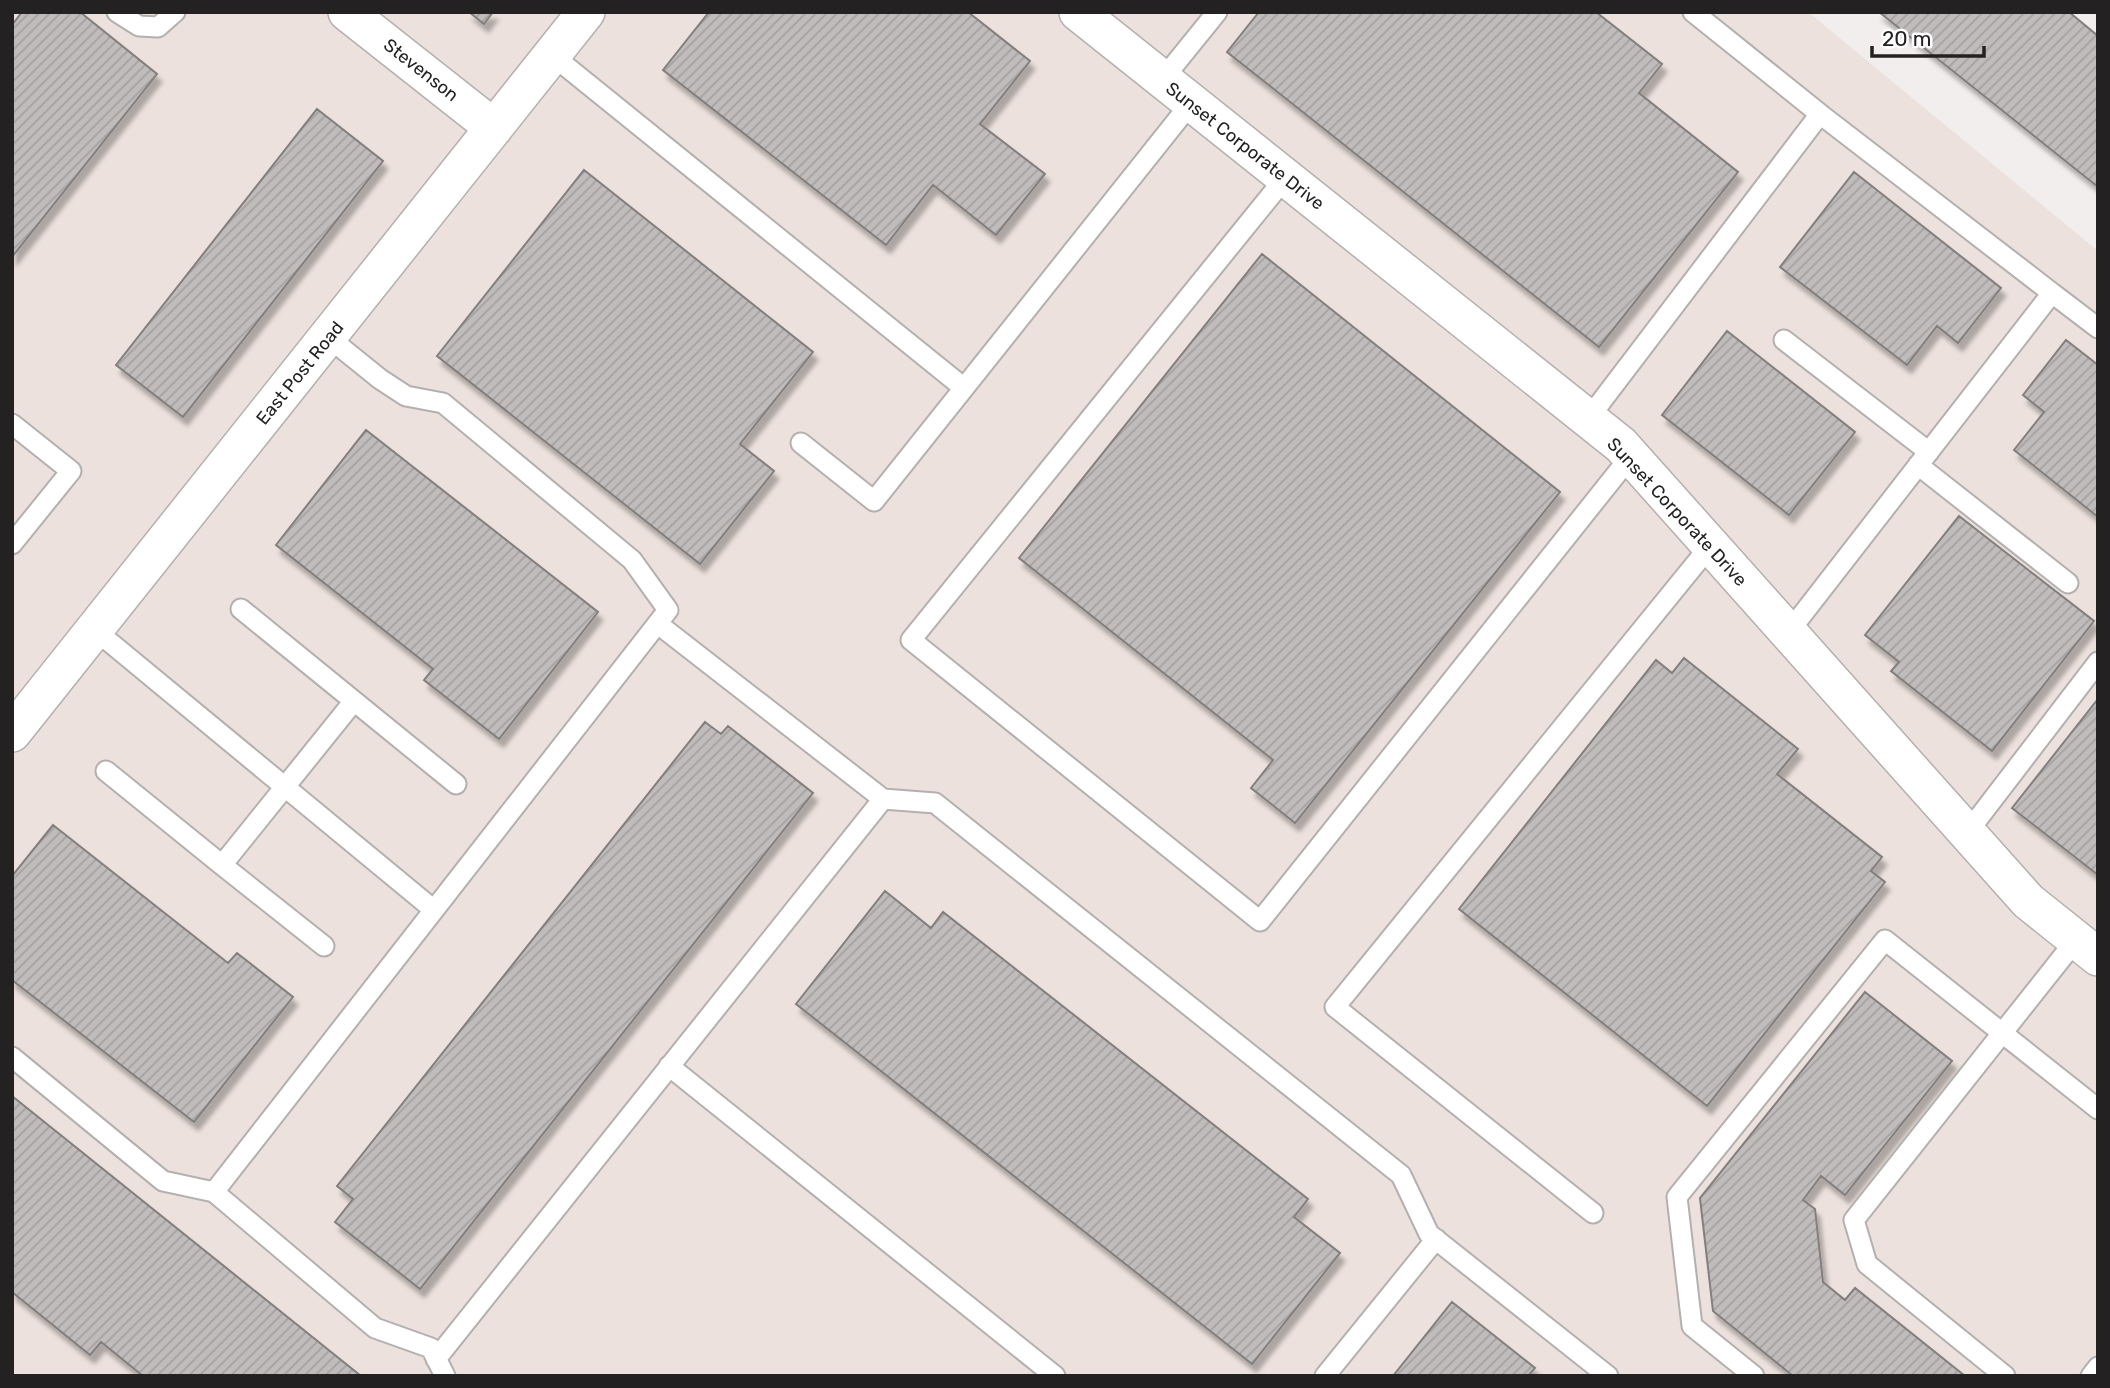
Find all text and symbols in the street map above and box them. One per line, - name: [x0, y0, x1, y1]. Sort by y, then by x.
- scale bar: [1872, 14, 1984, 58]
- text: 20 m: [1882, 26, 1931, 51]
- street label: Stevenson: [379, 34, 463, 106]
- street label: Sunset Corporate Drive: [1161, 77, 1329, 215]
- street label: East Post Road: [252, 317, 348, 429]
- street label: Sunset Corporate Drive: [1602, 433, 1752, 591]

